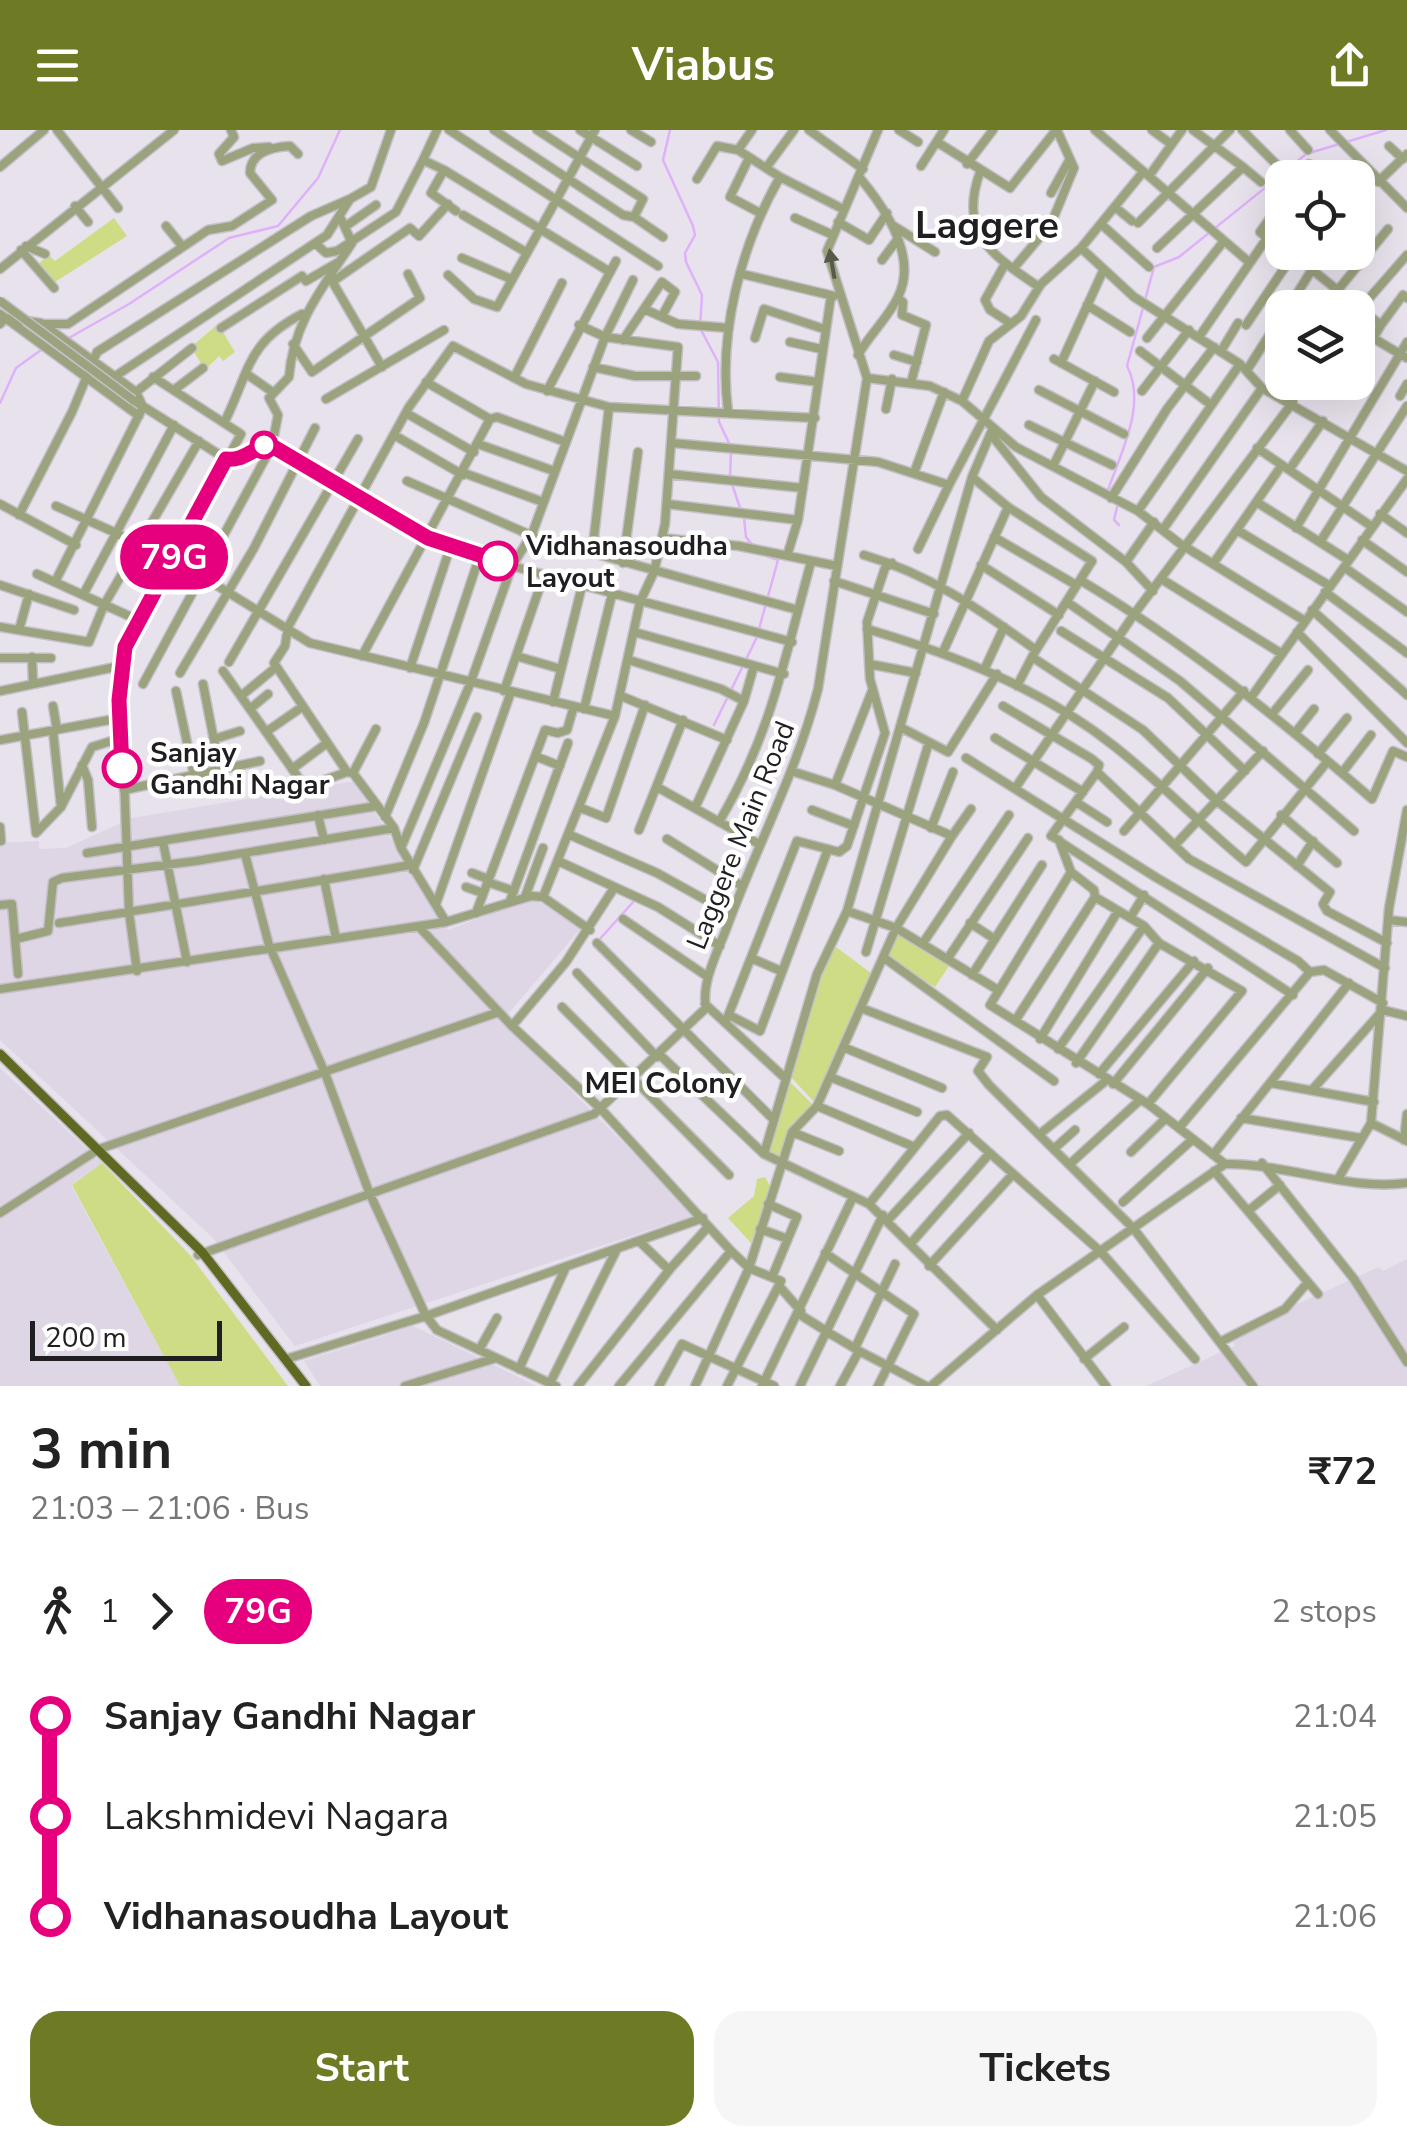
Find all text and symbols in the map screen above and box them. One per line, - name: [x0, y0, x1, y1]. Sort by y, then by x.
- text: Viabus: [632, 35, 775, 96]
- icon: menu: [30, 38, 85, 93]
- icon: share: [1322, 38, 1377, 93]
- map controls: [1265, 160, 1375, 400]
- button: locate: [1265, 160, 1375, 270]
- district label: Laggere: [915, 200, 1059, 251]
- one-way arrow: [823, 248, 839, 280]
- button: layers: [1265, 290, 1375, 400]
- unlabelled marker: [251, 432, 277, 458]
- line badge: 79G: [116, 524, 232, 590]
- place label: Vidhanasoudha Layout: [525, 527, 728, 597]
- text: 79G: [140, 534, 208, 581]
- marker: Vidhanasoudha Layout: [479, 542, 517, 580]
- street label: Laggere Main Road: [678, 716, 804, 955]
- place label: Sanjay Gandhi Nagar: [150, 734, 330, 804]
- marker: Sanjay Gandhi Nagar: [103, 749, 141, 787]
- district label: MEI Colony: [585, 1063, 742, 1104]
- scale bar: [30, 1316, 222, 1360]
- text: 200 m: [45, 1319, 127, 1357]
- text: 3 min: [30, 1412, 172, 1487]
- text: ₹72: [1309, 1446, 1377, 1497]
- text: 21:03 – 21:06 · Bus: [30, 1487, 309, 1530]
- icon: walk: [30, 1584, 85, 1639]
- icon: forward: [134, 1584, 189, 1639]
- text: 79G: [224, 1588, 292, 1635]
- text: 1: [100, 1590, 119, 1633]
- text: 2 stops: [1271, 1590, 1377, 1633]
- text: Sanjay Gandhi Nagar: [104, 1691, 476, 1742]
- text: 21:04: [1293, 1695, 1377, 1738]
- text: Lakshmidevi Nagara: [104, 1791, 449, 1842]
- text: 21:05: [1293, 1795, 1377, 1838]
- text: Vidhanasoudha Layout: [104, 1891, 508, 1942]
- text: 21:06: [1293, 1895, 1377, 1938]
- button: Start: [30, 2011, 694, 2126]
- button: Tickets: [714, 2011, 1377, 2126]

